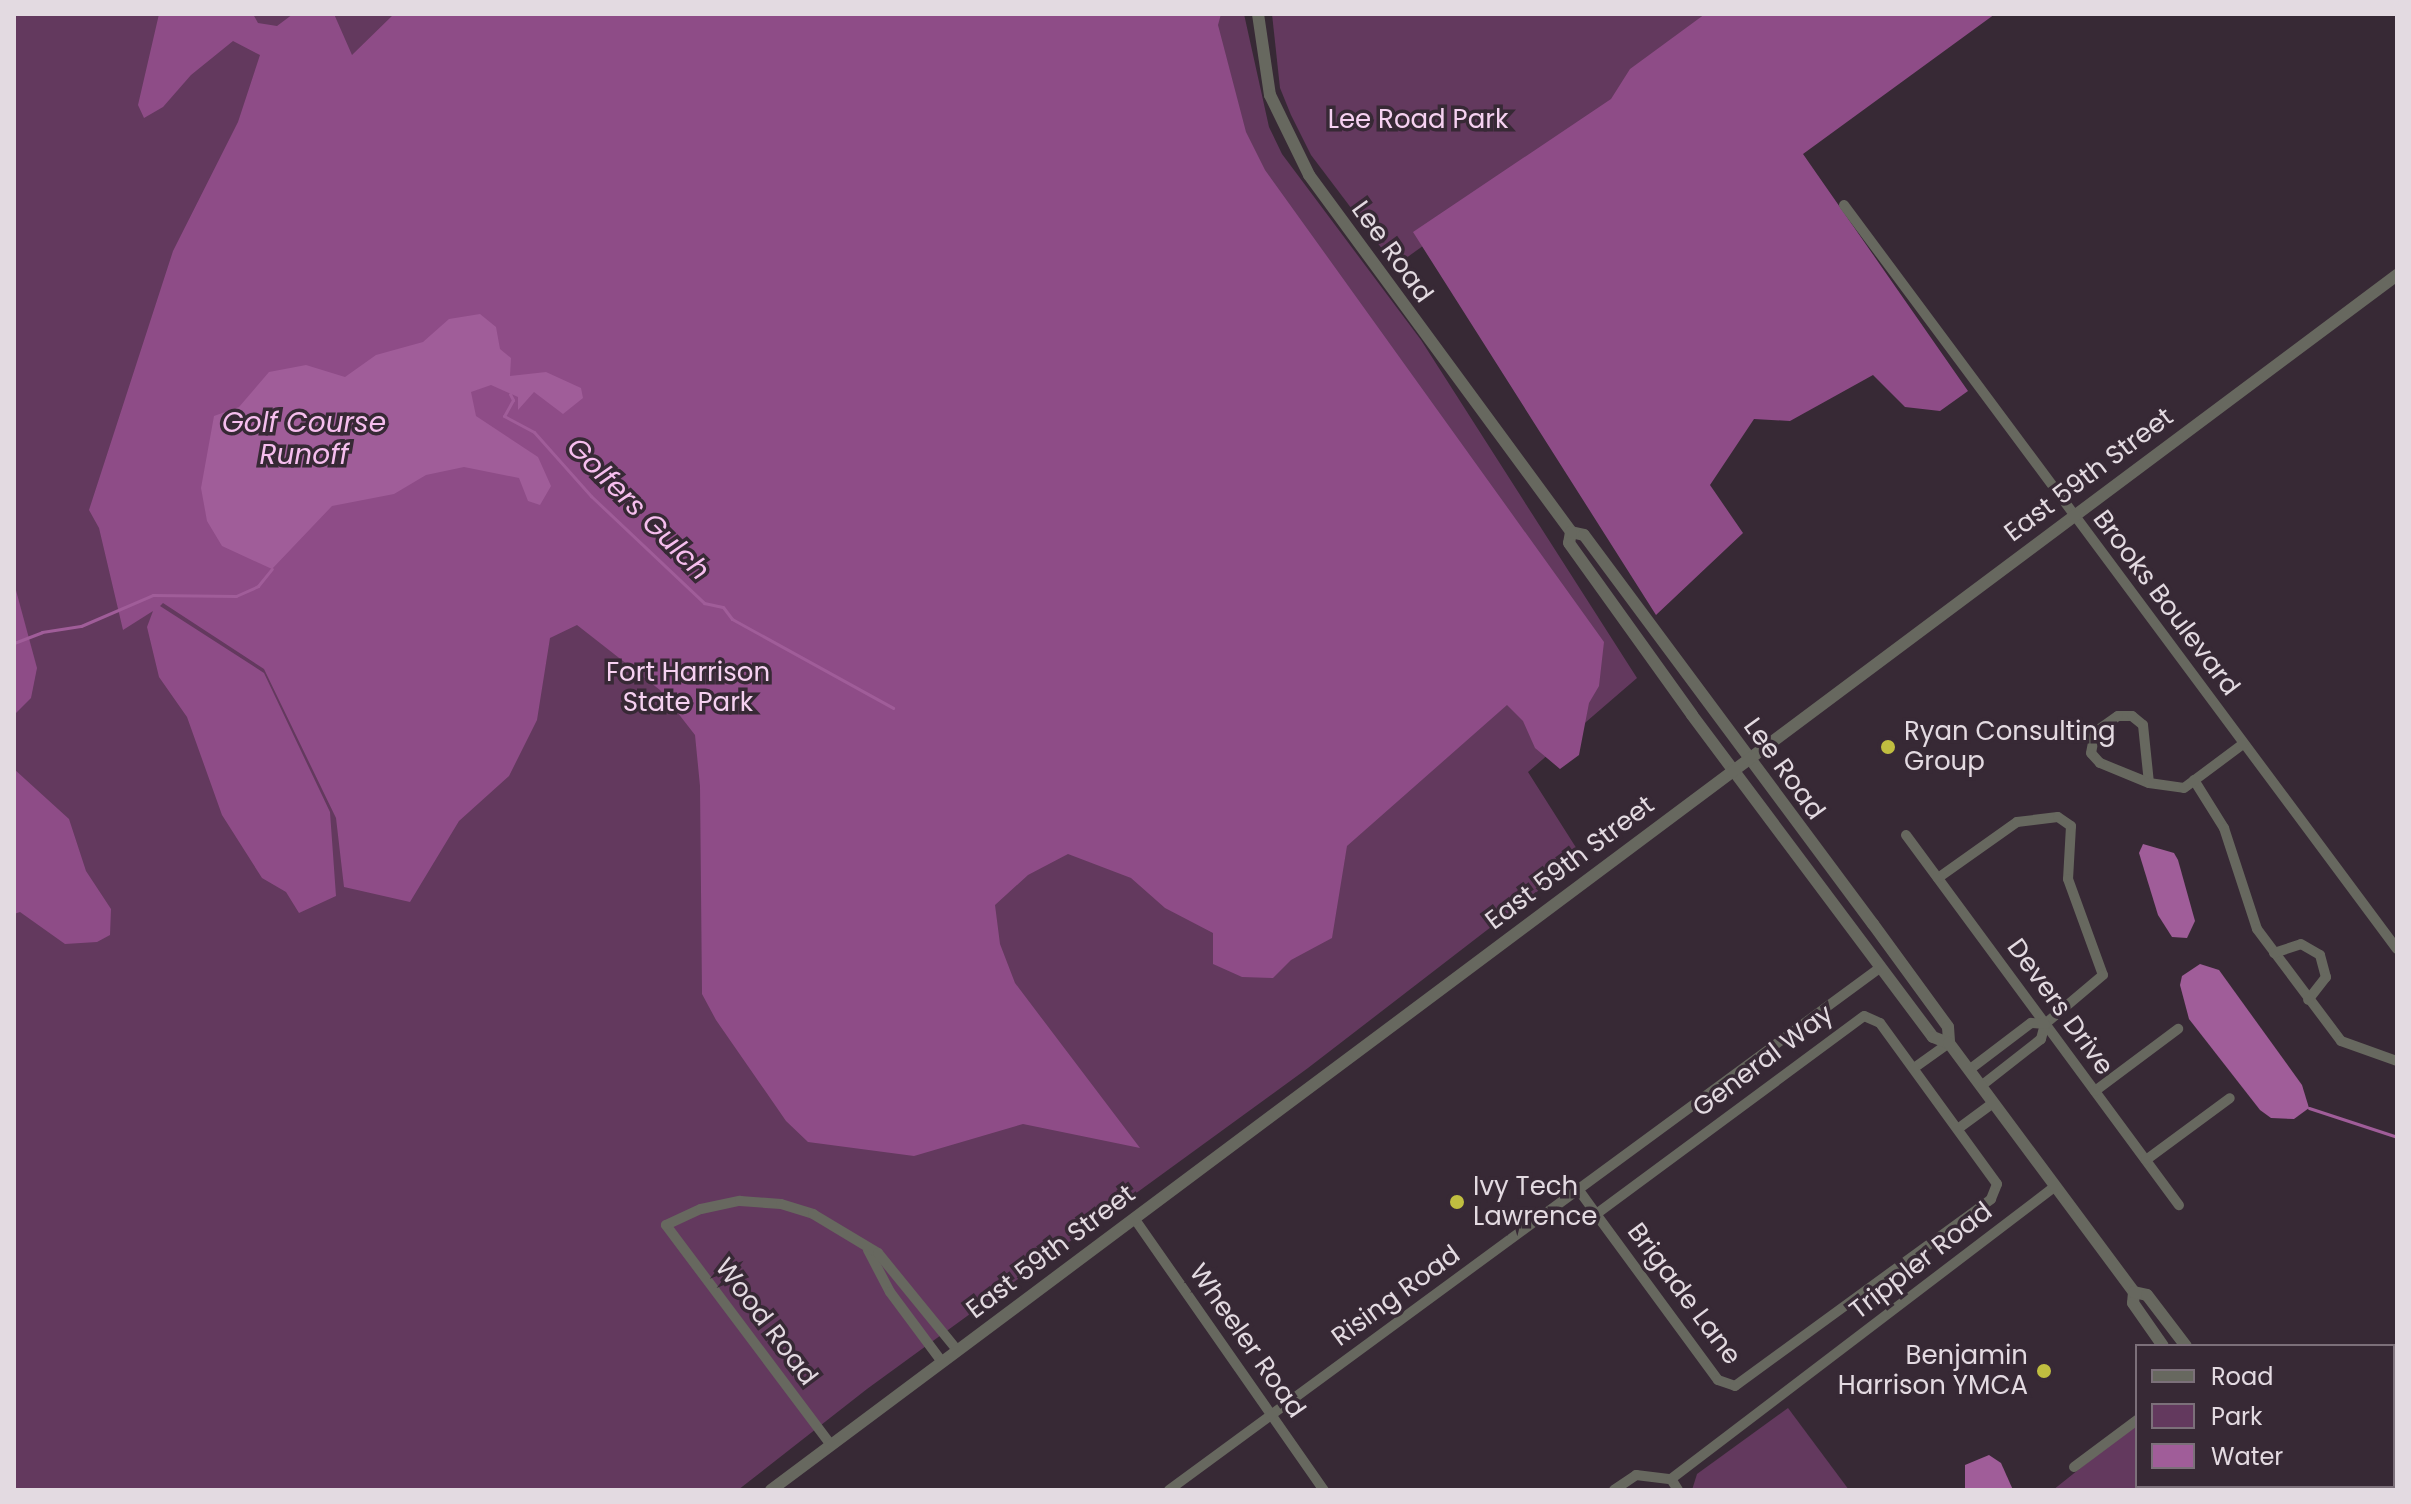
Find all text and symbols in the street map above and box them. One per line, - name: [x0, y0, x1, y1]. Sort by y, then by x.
- park label: Lee Road Park: [1328, 104, 1508, 136]
- street label: Lee Road: [1345, 195, 1439, 309]
- street label: East 59th Street: [1999, 402, 2179, 548]
- water label: Golf Course Runoff: [222, 406, 386, 472]
- water label: Golfers Gulch: [560, 431, 716, 587]
- street label: Brooks Boulevard: [2086, 504, 2246, 702]
- park label: Fort Harrison State Park: [606, 657, 770, 718]
- street label: Lee Road: [1737, 712, 1831, 826]
- place label: Ryan Consulting Group: [1904, 716, 2116, 778]
- marker: Ryan Consulting Group: [1879, 738, 1897, 756]
- street label: East 59th Street: [1480, 790, 1660, 936]
- street label: Devers Drive: [2000, 933, 2120, 1081]
- street label: General Way: [1687, 998, 1839, 1124]
- place label: Ivy Tech Lawrence: [1473, 1171, 1597, 1232]
- street label: East 59th Street: [961, 1179, 1141, 1325]
- marker: Ivy Tech Lawrence: [1448, 1193, 1466, 1211]
- street label: Trippler Road: [1844, 1196, 1998, 1326]
- street label: Brigade Lane: [1621, 1217, 1747, 1371]
- street label: Rising Road: [1326, 1239, 1466, 1353]
- street label: Wood Road: [708, 1252, 824, 1392]
- street label: Wheeler Road: [1182, 1258, 1312, 1424]
- place label: Benjamin Harrison YMCA: [1838, 1340, 2028, 1402]
- legend: [2135, 1344, 2395, 1488]
- text: Road: [2211, 1360, 2273, 1393]
- marker: Benjamin Harrison YMCA: [2035, 1362, 2053, 1380]
- text: Park: [2211, 1400, 2262, 1433]
- text: Water: [2211, 1440, 2283, 1473]

